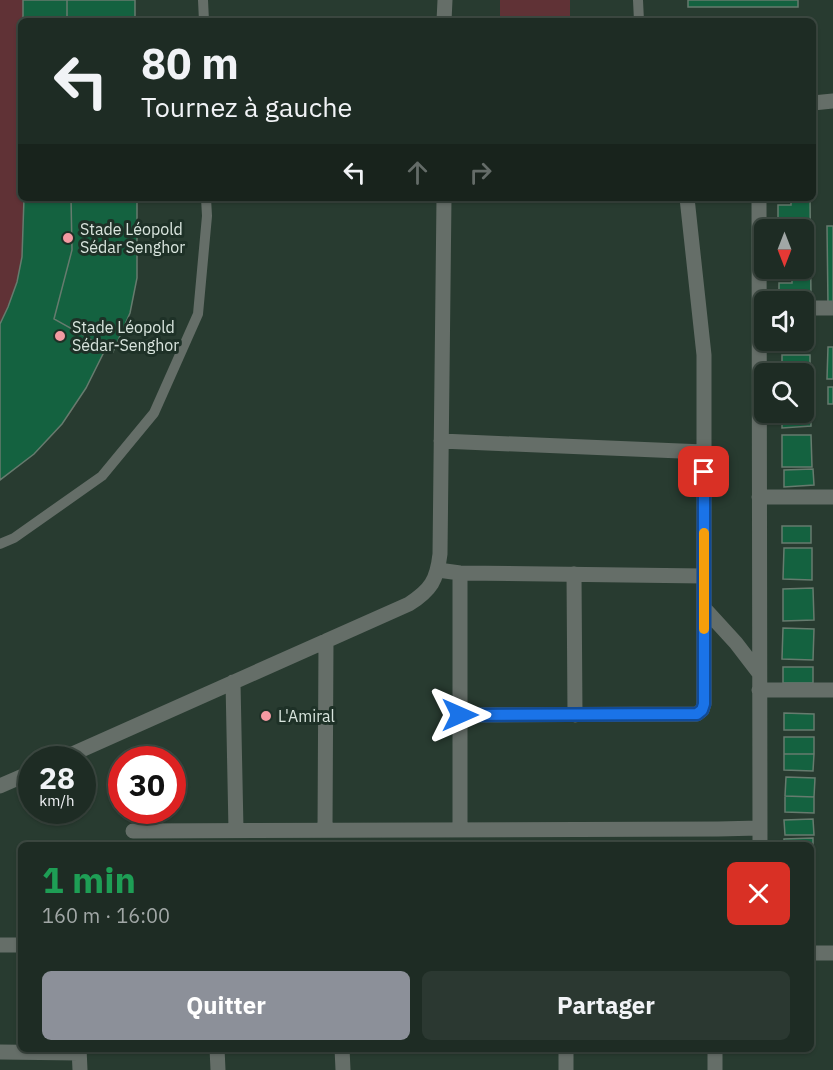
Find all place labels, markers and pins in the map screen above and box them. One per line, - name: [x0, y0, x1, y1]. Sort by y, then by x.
- place label: Stade Léopold Sédar Senghor: [80, 219, 185, 257]
- marker: Stade Léopold Sédar Senghor: [61, 231, 75, 245]
- place label: Stade Léopold Sédar-Senghor: [72, 317, 179, 355]
- marker: Stade Léopold Sédar-Senghor: [53, 329, 67, 343]
- pin: [678, 446, 729, 497]
- place label: L'Amiral: [278, 706, 335, 726]
- marker: L'Amiral: [259, 709, 273, 723]

